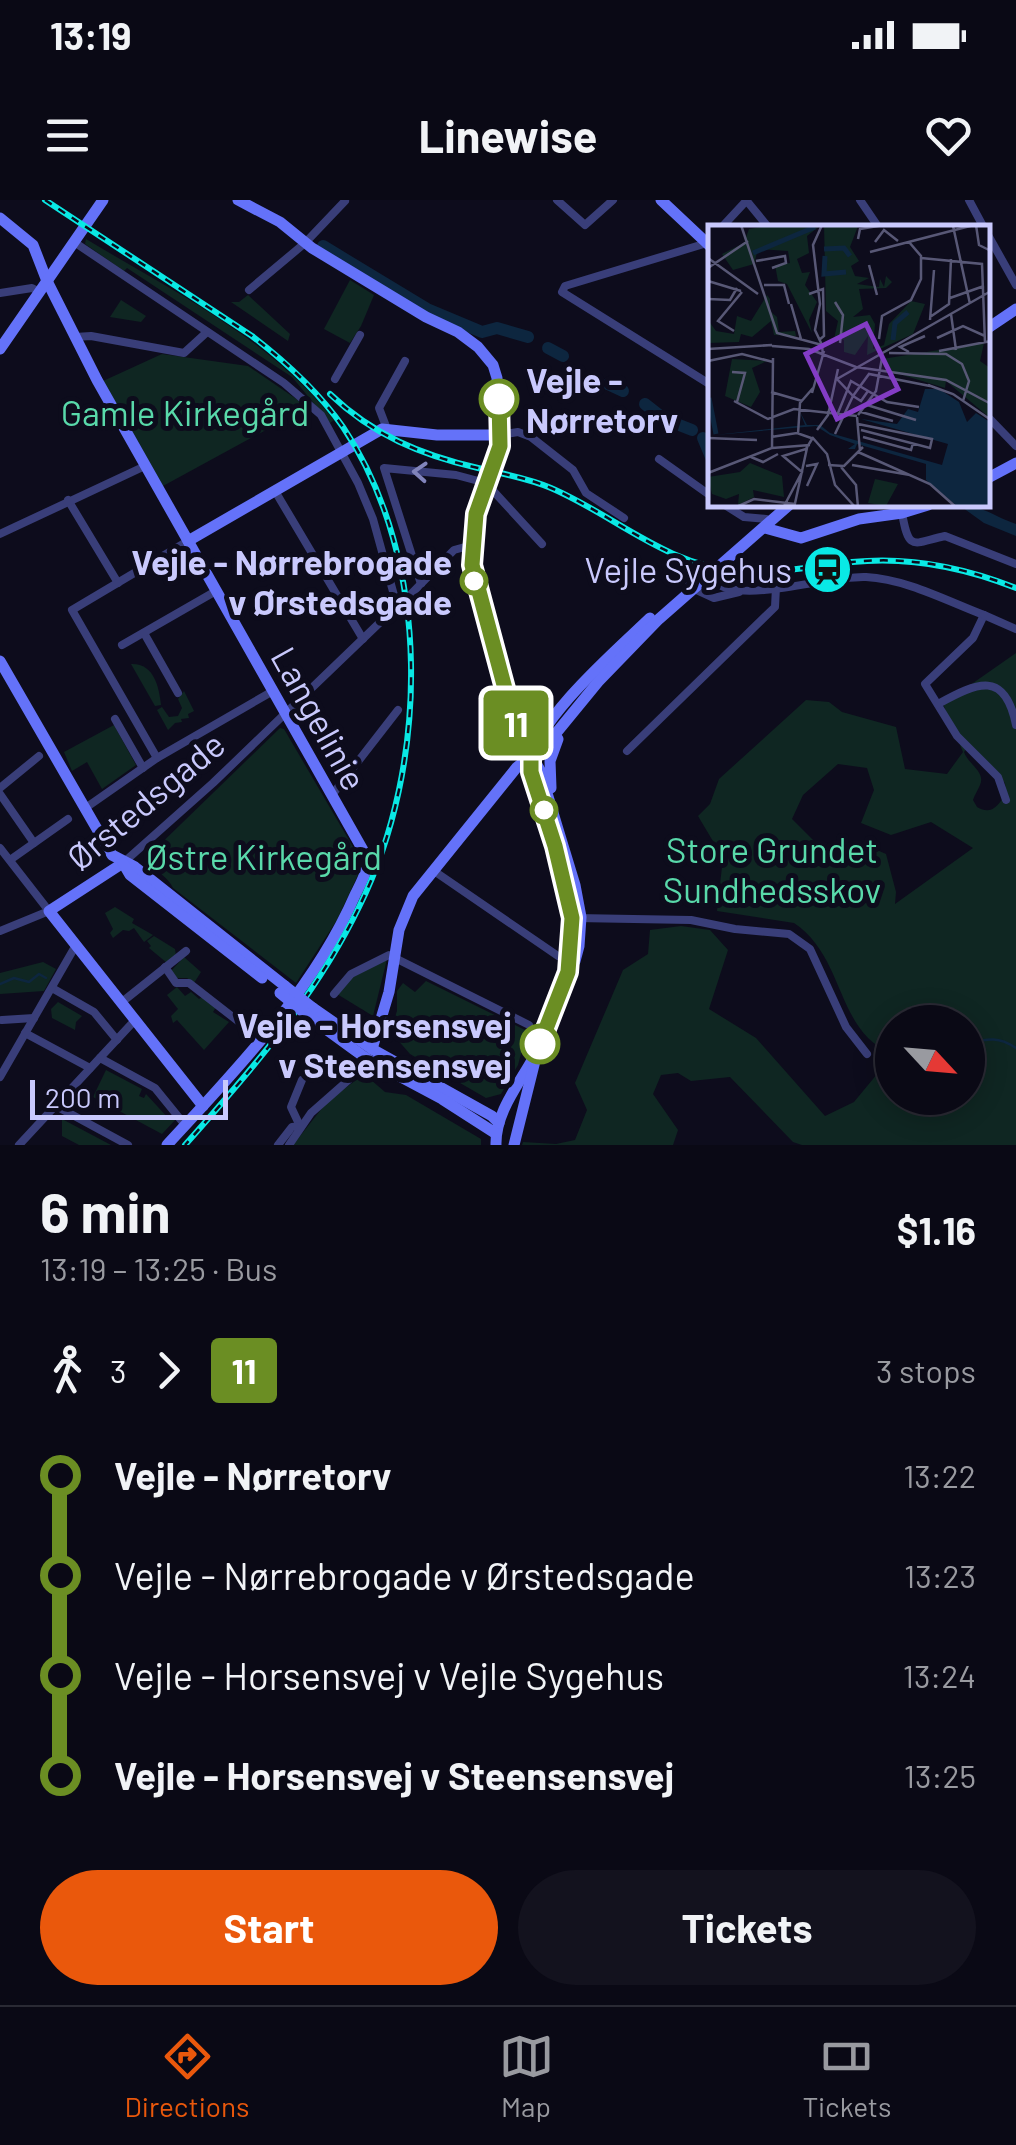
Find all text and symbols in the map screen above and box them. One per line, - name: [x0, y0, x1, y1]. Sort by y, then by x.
- text: 13:19: [50, 12, 131, 58]
- icon: menu: [40, 108, 95, 163]
- text: Linewise: [419, 108, 597, 162]
- icon: heart: [921, 108, 976, 163]
- inset map: [708, 225, 991, 508]
- place label: Vejle - Nørretorv: [526, 358, 678, 440]
- marker: Vejle - Nørretorv: [480, 380, 518, 418]
- park label: Gamle Kirkegård: [61, 391, 309, 433]
- one-way arrow: [411, 462, 427, 484]
- place label: Vejle - Nørrebrogade v Ørstedsgade: [131, 540, 452, 622]
- station icon: Vejle Sygehus: [801, 543, 853, 595]
- place label: Vejle Sygehus: [585, 548, 792, 590]
- marker: Vejle - Nørrebrogade v Ørstedsgade: [461, 568, 487, 594]
- street label: Langelinie: [263, 639, 377, 797]
- line badge: 11: [471, 690, 561, 756]
- text: 11: [503, 702, 529, 744]
- street label: Ørstedsgade: [58, 722, 232, 878]
- unlabelled marker: [531, 797, 557, 823]
- park label: Store Grundet Sundhedsskov: [663, 828, 881, 910]
- park label: Østre Kirkegård: [146, 835, 382, 877]
- place label: Vejle - Horsensvej v Steensensvej: [237, 1003, 512, 1085]
- north arrow: [875, 1005, 985, 1115]
- map controls: [875, 1005, 985, 1115]
- marker: Vejle - Horsensvej v Steensensvej: [521, 1025, 559, 1063]
- scale bar: [30, 1075, 228, 1120]
- text: 200 m: [45, 1080, 120, 1114]
- text: 6 min: [40, 1178, 171, 1244]
- text: $1.16: [897, 1207, 976, 1253]
- text: 13:19 – 13:25 · Bus: [40, 1249, 277, 1287]
- icon: walk: [40, 1343, 95, 1398]
- icon: forward: [141, 1343, 196, 1398]
- text: 11: [231, 1349, 257, 1391]
- text: 3: [110, 1351, 126, 1389]
- text: 3 stops: [876, 1351, 976, 1389]
- text: Vejle - Nørretorv: [114, 1452, 392, 1498]
- text: 13:22: [903, 1456, 976, 1494]
- text: Vejle - Nørrebrogade v Ørstedsgade: [114, 1552, 695, 1598]
- text: 13:23: [904, 1556, 976, 1594]
- text: Vejle - Horsensvej v Vejle Sygehus: [114, 1652, 664, 1698]
- text: 13:24: [903, 1656, 976, 1694]
- text: Vejle - Horsensvej v Steensensvej: [114, 1752, 674, 1798]
- text: 13:25: [904, 1756, 976, 1794]
- button: Start: [40, 1870, 498, 1985]
- button: Tickets: [518, 1870, 976, 1985]
- tab: Directions: [124, 2029, 250, 2123]
- tab: Map: [499, 2029, 554, 2123]
- tab: Tickets: [802, 2029, 892, 2123]

